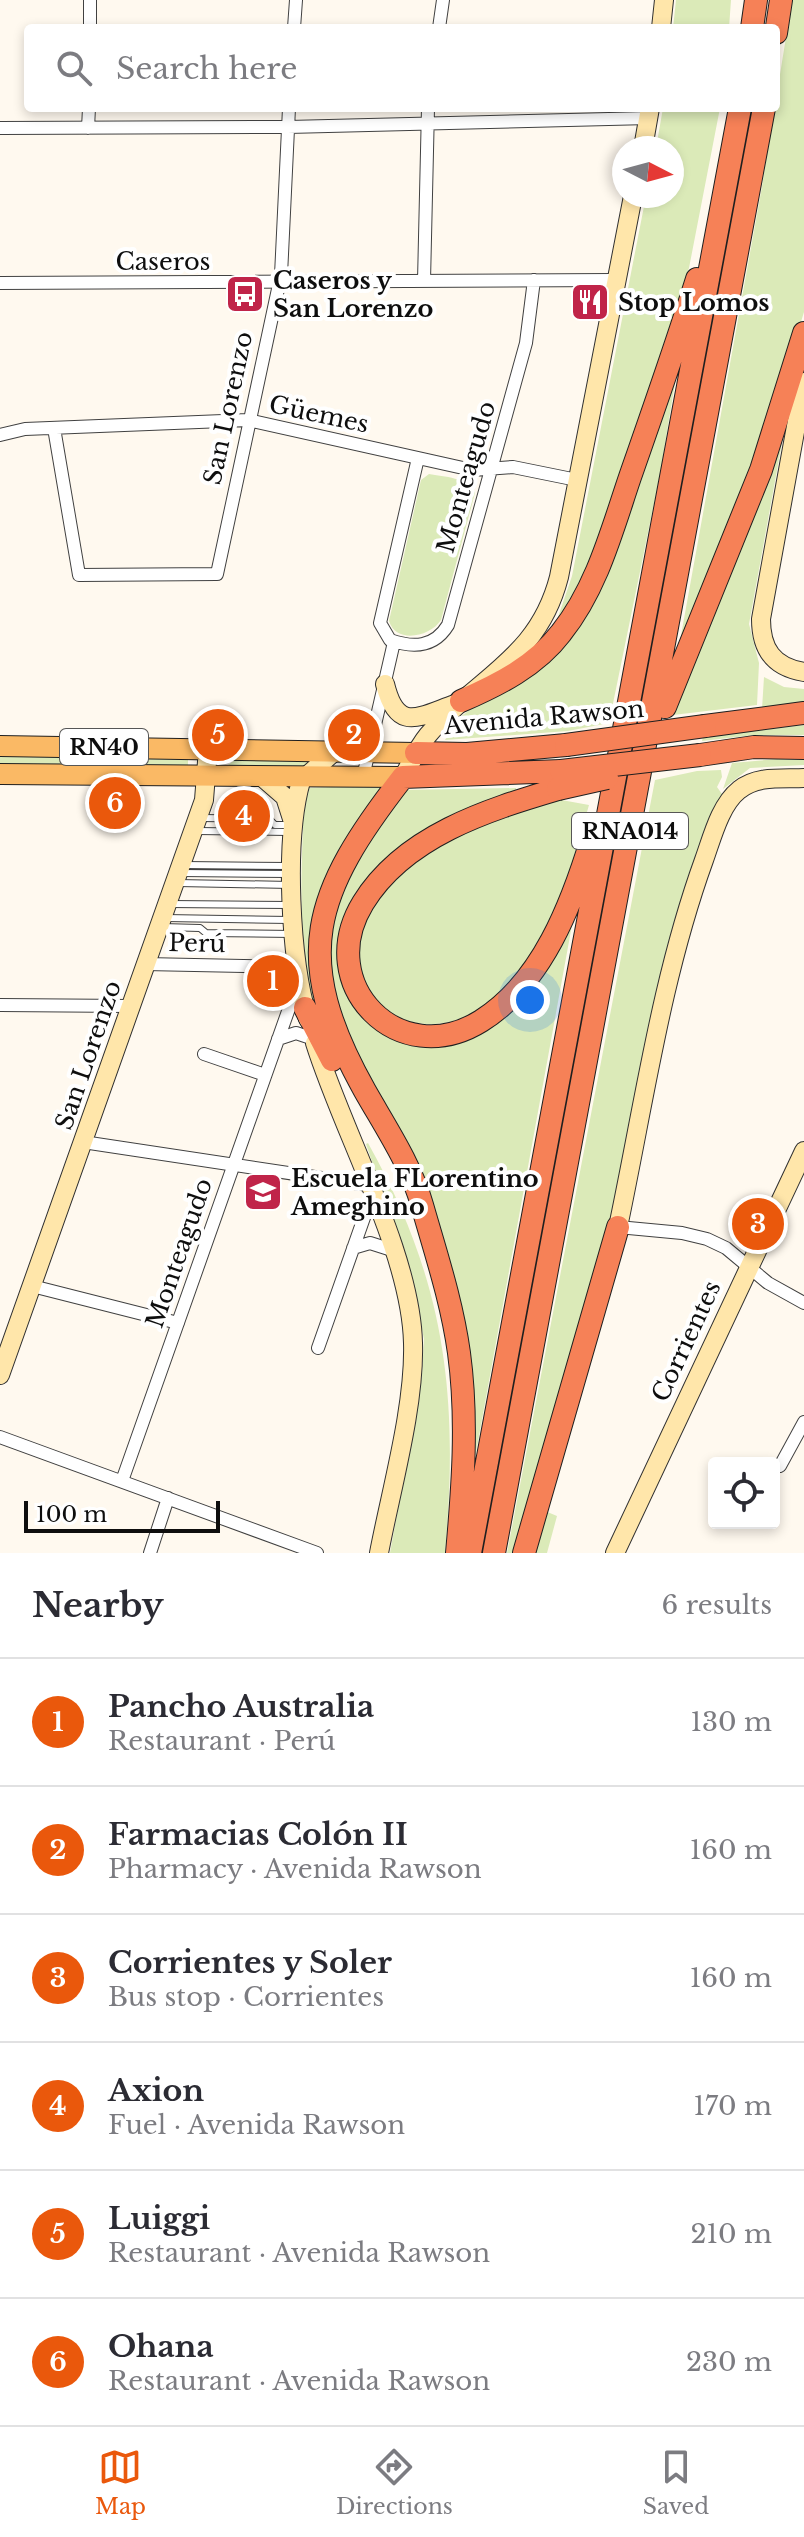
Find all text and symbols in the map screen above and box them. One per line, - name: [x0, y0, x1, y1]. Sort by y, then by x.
- search box: [24, 24, 780, 112]
- icon: search: [52, 46, 96, 90]
- text: Search here: [116, 50, 297, 87]
- north arrow: [612, 136, 684, 208]
- street label: Caseros: [116, 247, 210, 276]
- place label: Caseros y San Lorenzo: [273, 266, 433, 323]
- bus stop icon: Caseros y San Lorenzo: [224, 273, 266, 315]
- restaurant icon: Stop Lomos: [569, 281, 611, 323]
- place label: Stop Lomos: [618, 288, 769, 317]
- street label: San Lorenzo: [198, 329, 258, 487]
- street label: Güemes: [267, 389, 371, 439]
- street label: Monteagudo: [431, 398, 501, 556]
- street label: Avenida Rawson: [442, 694, 645, 740]
- pin: 5: [192, 705, 244, 765]
- pin: 2: [328, 705, 380, 765]
- road number: RN40: [60, 729, 148, 765]
- pin: 6: [89, 773, 141, 833]
- pin: 4: [218, 786, 270, 846]
- road number: RNA014: [572, 813, 688, 849]
- street label: Perú: [168, 928, 226, 958]
- pin: 1: [247, 951, 299, 1011]
- street label: San Lorenzo: [49, 977, 127, 1133]
- your location: [510, 980, 550, 1020]
- place label: Escuela FLorentino Ameghino: [290, 1164, 539, 1221]
- school or university icon: Escuela FLorentino Ameghino: [242, 1171, 284, 1213]
- street label: Monteagudo: [140, 1174, 218, 1332]
- pin: 3: [732, 1194, 784, 1254]
- street label: Corrientes: [645, 1276, 727, 1406]
- map controls: [708, 1457, 780, 1529]
- button: locate: [708, 1457, 780, 1529]
- scale bar: [24, 1497, 220, 1533]
- text: 100 m: [36, 1501, 107, 1528]
- text: Nearby: [32, 1584, 164, 1626]
- text: 6 results: [661, 1589, 772, 1621]
- text: Pancho Australia: [108, 1688, 374, 1725]
- text: 1: [52, 1706, 64, 1738]
- text: 130 m: [690, 1706, 772, 1738]
- text: Restaurant · Perú: [108, 1725, 335, 1757]
- text: Farmacias Colón II: [108, 1816, 408, 1853]
- text: 2: [50, 1834, 66, 1866]
- text: 160 m: [690, 1834, 772, 1866]
- text: Pharmacy · Avenida Rawson: [108, 1853, 482, 1885]
- text: Corrientes y Soler: [108, 1944, 392, 1981]
- text: 3: [50, 1962, 66, 1994]
- text: 160 m: [690, 1962, 772, 1994]
- text: Bus stop · Corrientes: [108, 1981, 384, 2013]
- text: Axion: [108, 2072, 204, 2109]
- text: 4: [49, 2090, 67, 2122]
- text: 170 m: [693, 2090, 772, 2122]
- text: Fuel · Avenida Rawson: [108, 2109, 405, 2141]
- text: Luiggi: [108, 2200, 210, 2237]
- text: 5: [50, 2218, 66, 2250]
- text: 210 m: [690, 2218, 772, 2250]
- text: Restaurant · Avenida Rawson: [108, 2237, 490, 2269]
- text: Ohana: [108, 2328, 214, 2365]
- text: 6: [49, 2346, 67, 2378]
- text: 230 m: [686, 2346, 772, 2378]
- text: Restaurant · Avenida Rawson: [108, 2365, 490, 2397]
- tab: Map: [95, 2445, 146, 2520]
- tab: Directions: [336, 2445, 453, 2520]
- tab: Saved: [643, 2445, 709, 2520]

